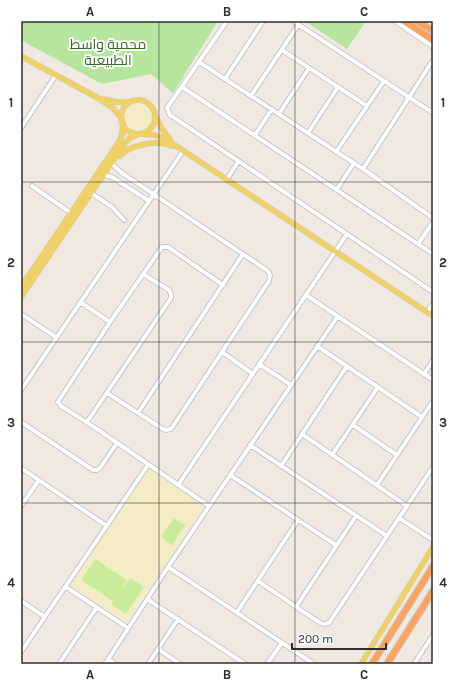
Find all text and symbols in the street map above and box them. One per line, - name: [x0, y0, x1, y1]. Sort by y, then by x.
- text: A: [86, 4, 94, 19]
- text: B: [223, 4, 231, 19]
- text: C: [360, 4, 368, 19]
- park label: محمية واسط الطبيعية: [70, 36, 146, 69]
- text: 1: [9, 95, 13, 110]
- text: 1: [441, 95, 445, 110]
- text: 2: [7, 255, 15, 270]
- text: 2: [439, 255, 447, 270]
- text: 3: [7, 415, 15, 430]
- text: 3: [439, 415, 447, 430]
- text: 4: [7, 575, 15, 590]
- text: 4: [439, 575, 447, 590]
- scale bar: [292, 625, 386, 651]
- text: 200 m: [298, 632, 333, 646]
- text: A: [86, 667, 94, 682]
- text: B: [223, 667, 231, 682]
- text: C: [360, 667, 368, 682]

